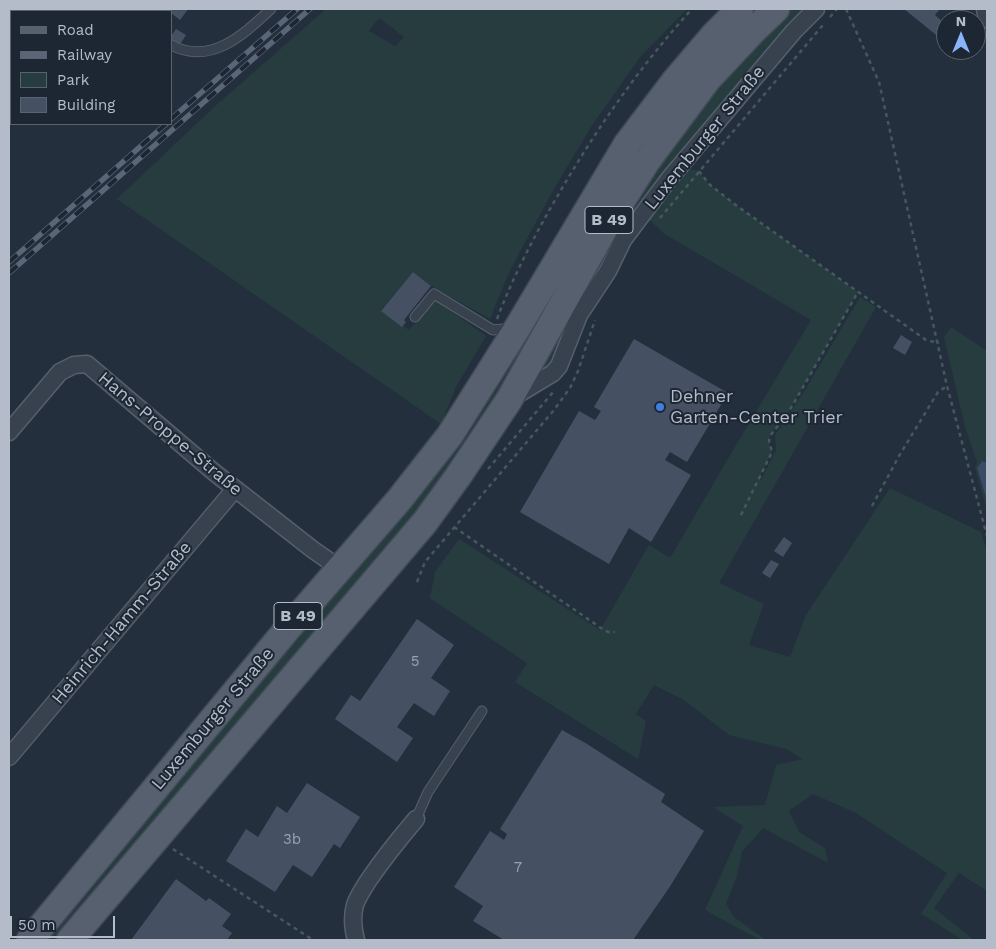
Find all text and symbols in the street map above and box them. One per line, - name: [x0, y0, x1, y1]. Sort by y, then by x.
- legend: [10, 10, 172, 125]
- north arrow: [936, 10, 986, 60]
- text: N: [956, 13, 966, 29]
- text: Road: [57, 21, 94, 39]
- text: Railway: [57, 46, 112, 64]
- street label: Luxemburger Straße: [640, 62, 770, 214]
- text: Park: [57, 71, 89, 89]
- text: Building: [57, 96, 115, 114]
- road number: B 49: [585, 206, 633, 234]
- street label: Hans-Proppe-Straße: [94, 367, 246, 501]
- place label: Dehner Garten-Center Trier: [670, 386, 843, 428]
- marker: Dehner Garten-Center Trier: [654, 401, 666, 413]
- street label: Heinrich-Hamm-Straße: [47, 537, 197, 709]
- road number: B 49: [274, 602, 322, 630]
- street label: Luxemburger Straße: [147, 643, 279, 795]
- house number: 5: [411, 653, 419, 671]
- house number: 3b: [283, 831, 301, 849]
- house number: 7: [514, 859, 522, 877]
- scale bar: [12, 906, 118, 938]
- text: 50 m: [18, 916, 55, 934]

